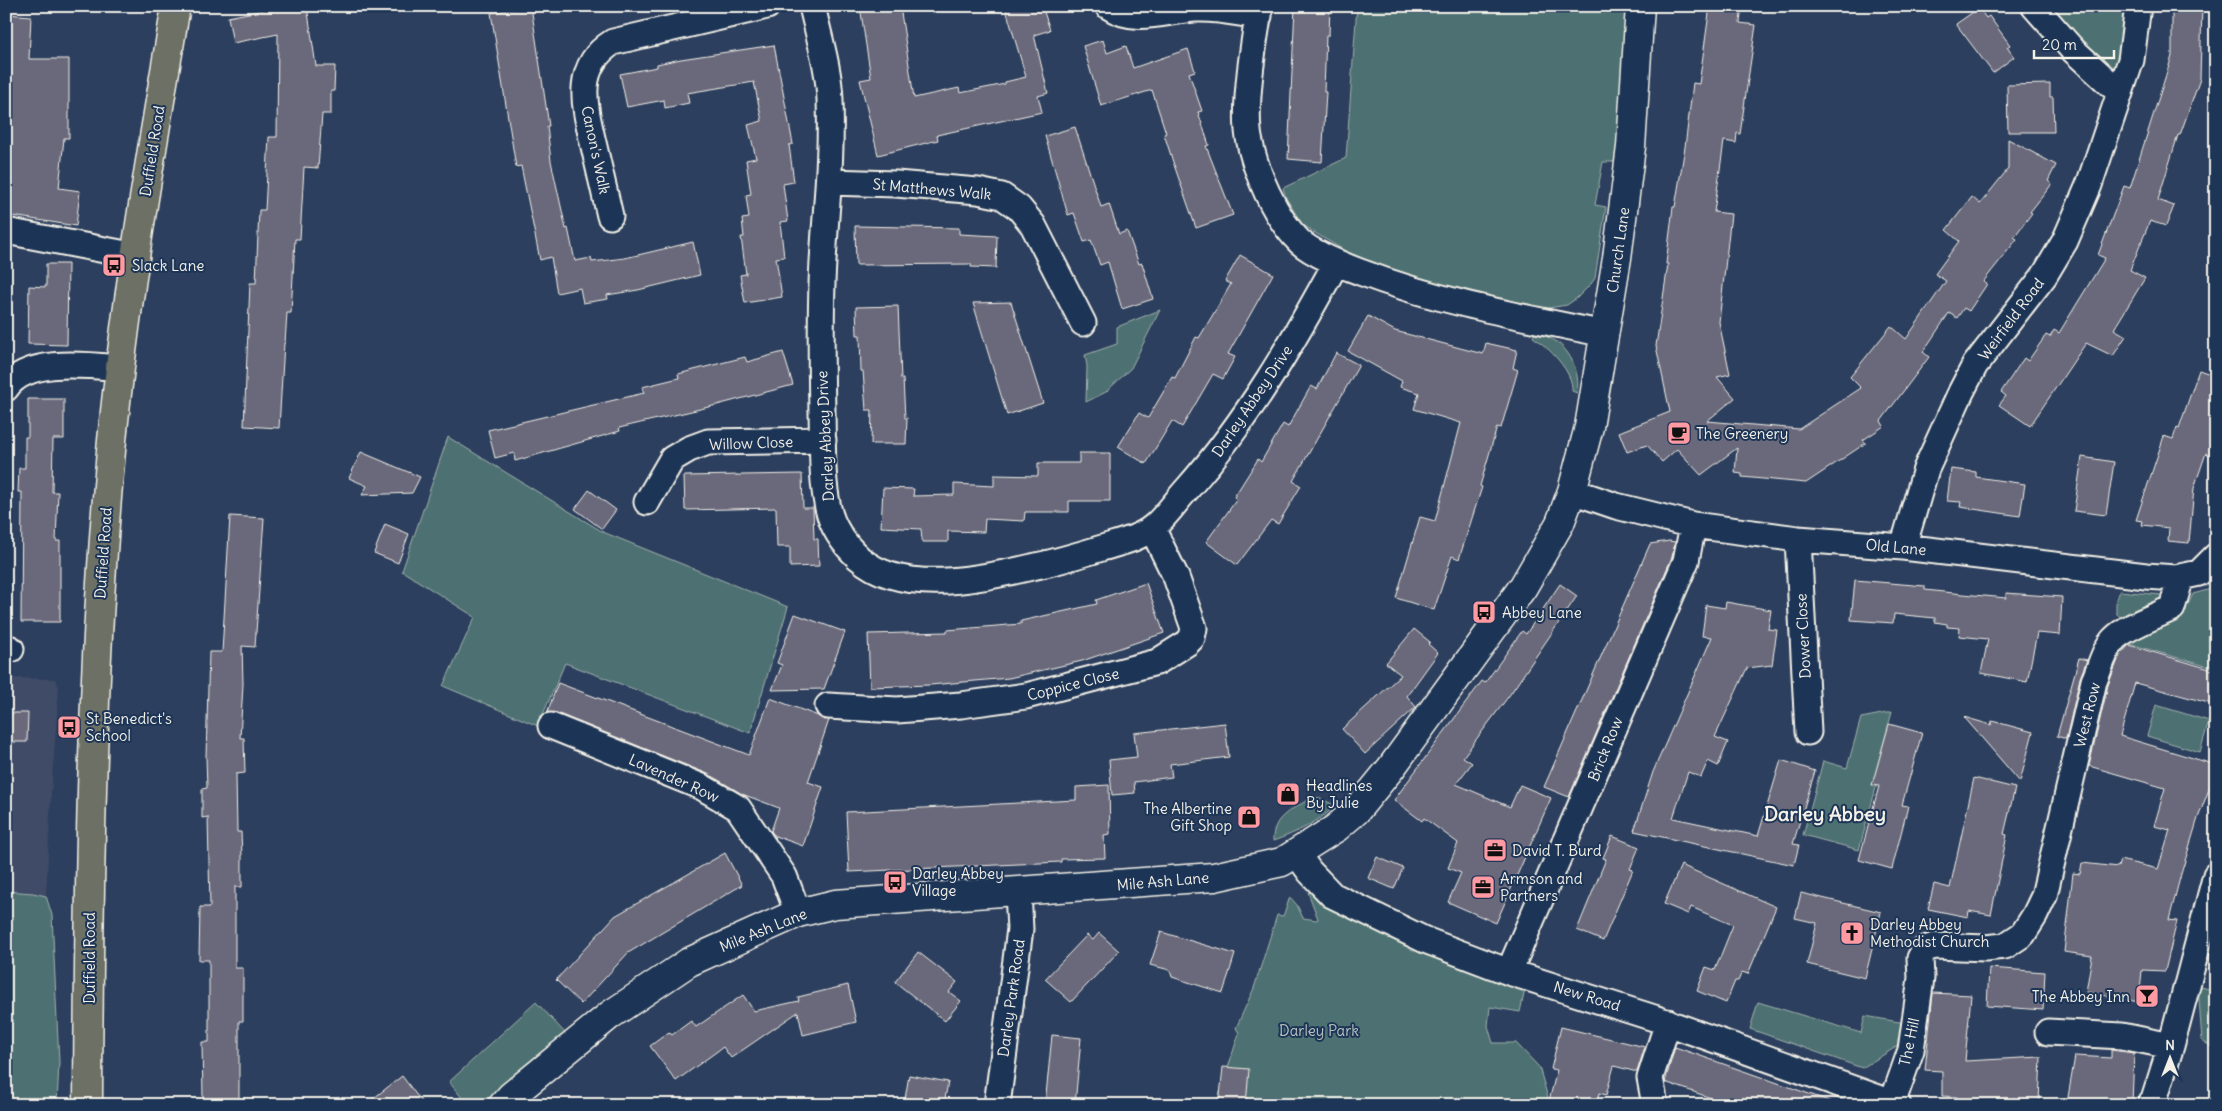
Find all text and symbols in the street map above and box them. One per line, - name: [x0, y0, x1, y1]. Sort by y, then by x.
- scale bar: [2034, 28, 2114, 60]
- text: 20 m: [2042, 35, 2077, 54]
- street label: Duffield Road: [135, 104, 169, 198]
- street label: Canon's Walk: [577, 104, 615, 196]
- street label: St Matthews Walk: [872, 174, 992, 204]
- street label: Church Lane: [1603, 206, 1633, 294]
- bus stop icon: Slack Lane: [101, 252, 127, 278]
- place label: Slack Lane: [132, 256, 204, 275]
- street label: Weirfield Road: [1974, 274, 2048, 364]
- street label: Darley Abbey Drive: [1208, 342, 1296, 460]
- street label: Darley Abbey Drive: [812, 370, 838, 502]
- cafe icon: The Greenery: [1666, 420, 1692, 446]
- place label: The Greenery: [1696, 424, 1788, 443]
- street label: Willow Close: [709, 432, 793, 454]
- street label: Duffield Road: [90, 506, 116, 599]
- street label: Old Lane: [1865, 535, 1927, 559]
- street label: Dower Close: [1791, 593, 1815, 679]
- bus stop icon: Abbey Lane: [1471, 599, 1497, 625]
- place label: Abbey Lane: [1502, 603, 1582, 622]
- street label: Coppice Close: [1025, 663, 1121, 705]
- street label: West Row: [2070, 680, 2104, 749]
- place label: St Benedict's School: [86, 709, 172, 745]
- bus stop icon: St Benedict's School: [56, 714, 82, 740]
- street label: Brick Row: [1583, 714, 1627, 784]
- street label: Lavender Row: [626, 750, 722, 806]
- place label: Headlines By Julie: [1306, 776, 1373, 812]
- shop icon: Headlines By Julie: [1275, 781, 1301, 807]
- place label: The Albertine Gift Shop: [1143, 799, 1232, 835]
- district label: Darley Abbey: [1764, 801, 1886, 826]
- shop icon: The Albertine Gift Shop: [1236, 804, 1262, 830]
- office icon: David T. Burd: [1482, 837, 1508, 863]
- place label: David T. Burd: [1512, 841, 1602, 860]
- place label: Darley Abbey Village: [912, 864, 1004, 900]
- street label: Mile Ash Lane: [1116, 868, 1210, 894]
- bus stop icon: Darley Abbey Village: [882, 869, 908, 895]
- place label: Armson and Partners: [1500, 869, 1583, 905]
- office icon: Armson and Partners: [1470, 874, 1496, 900]
- street label: Mile Ash Lane: [717, 904, 809, 956]
- street label: Duffield Road: [80, 912, 99, 1004]
- place label: Darley Abbey Methodist Church: [1870, 915, 1990, 951]
- church icon: Darley Abbey Methodist Church: [1839, 920, 1865, 946]
- street label: Darley Park Road: [993, 938, 1029, 1058]
- street label: New Road: [1551, 977, 1623, 1015]
- bar icon: The Abbey Inn: [2134, 983, 2160, 1009]
- place label: The Abbey Inn: [2032, 987, 2130, 1006]
- street label: The Hill: [1895, 1016, 1923, 1068]
- park label: Darley Park: [1279, 1021, 1359, 1040]
- north arrow: [2144, 1034, 2194, 1084]
- text: N: [2165, 1036, 2175, 1054]

